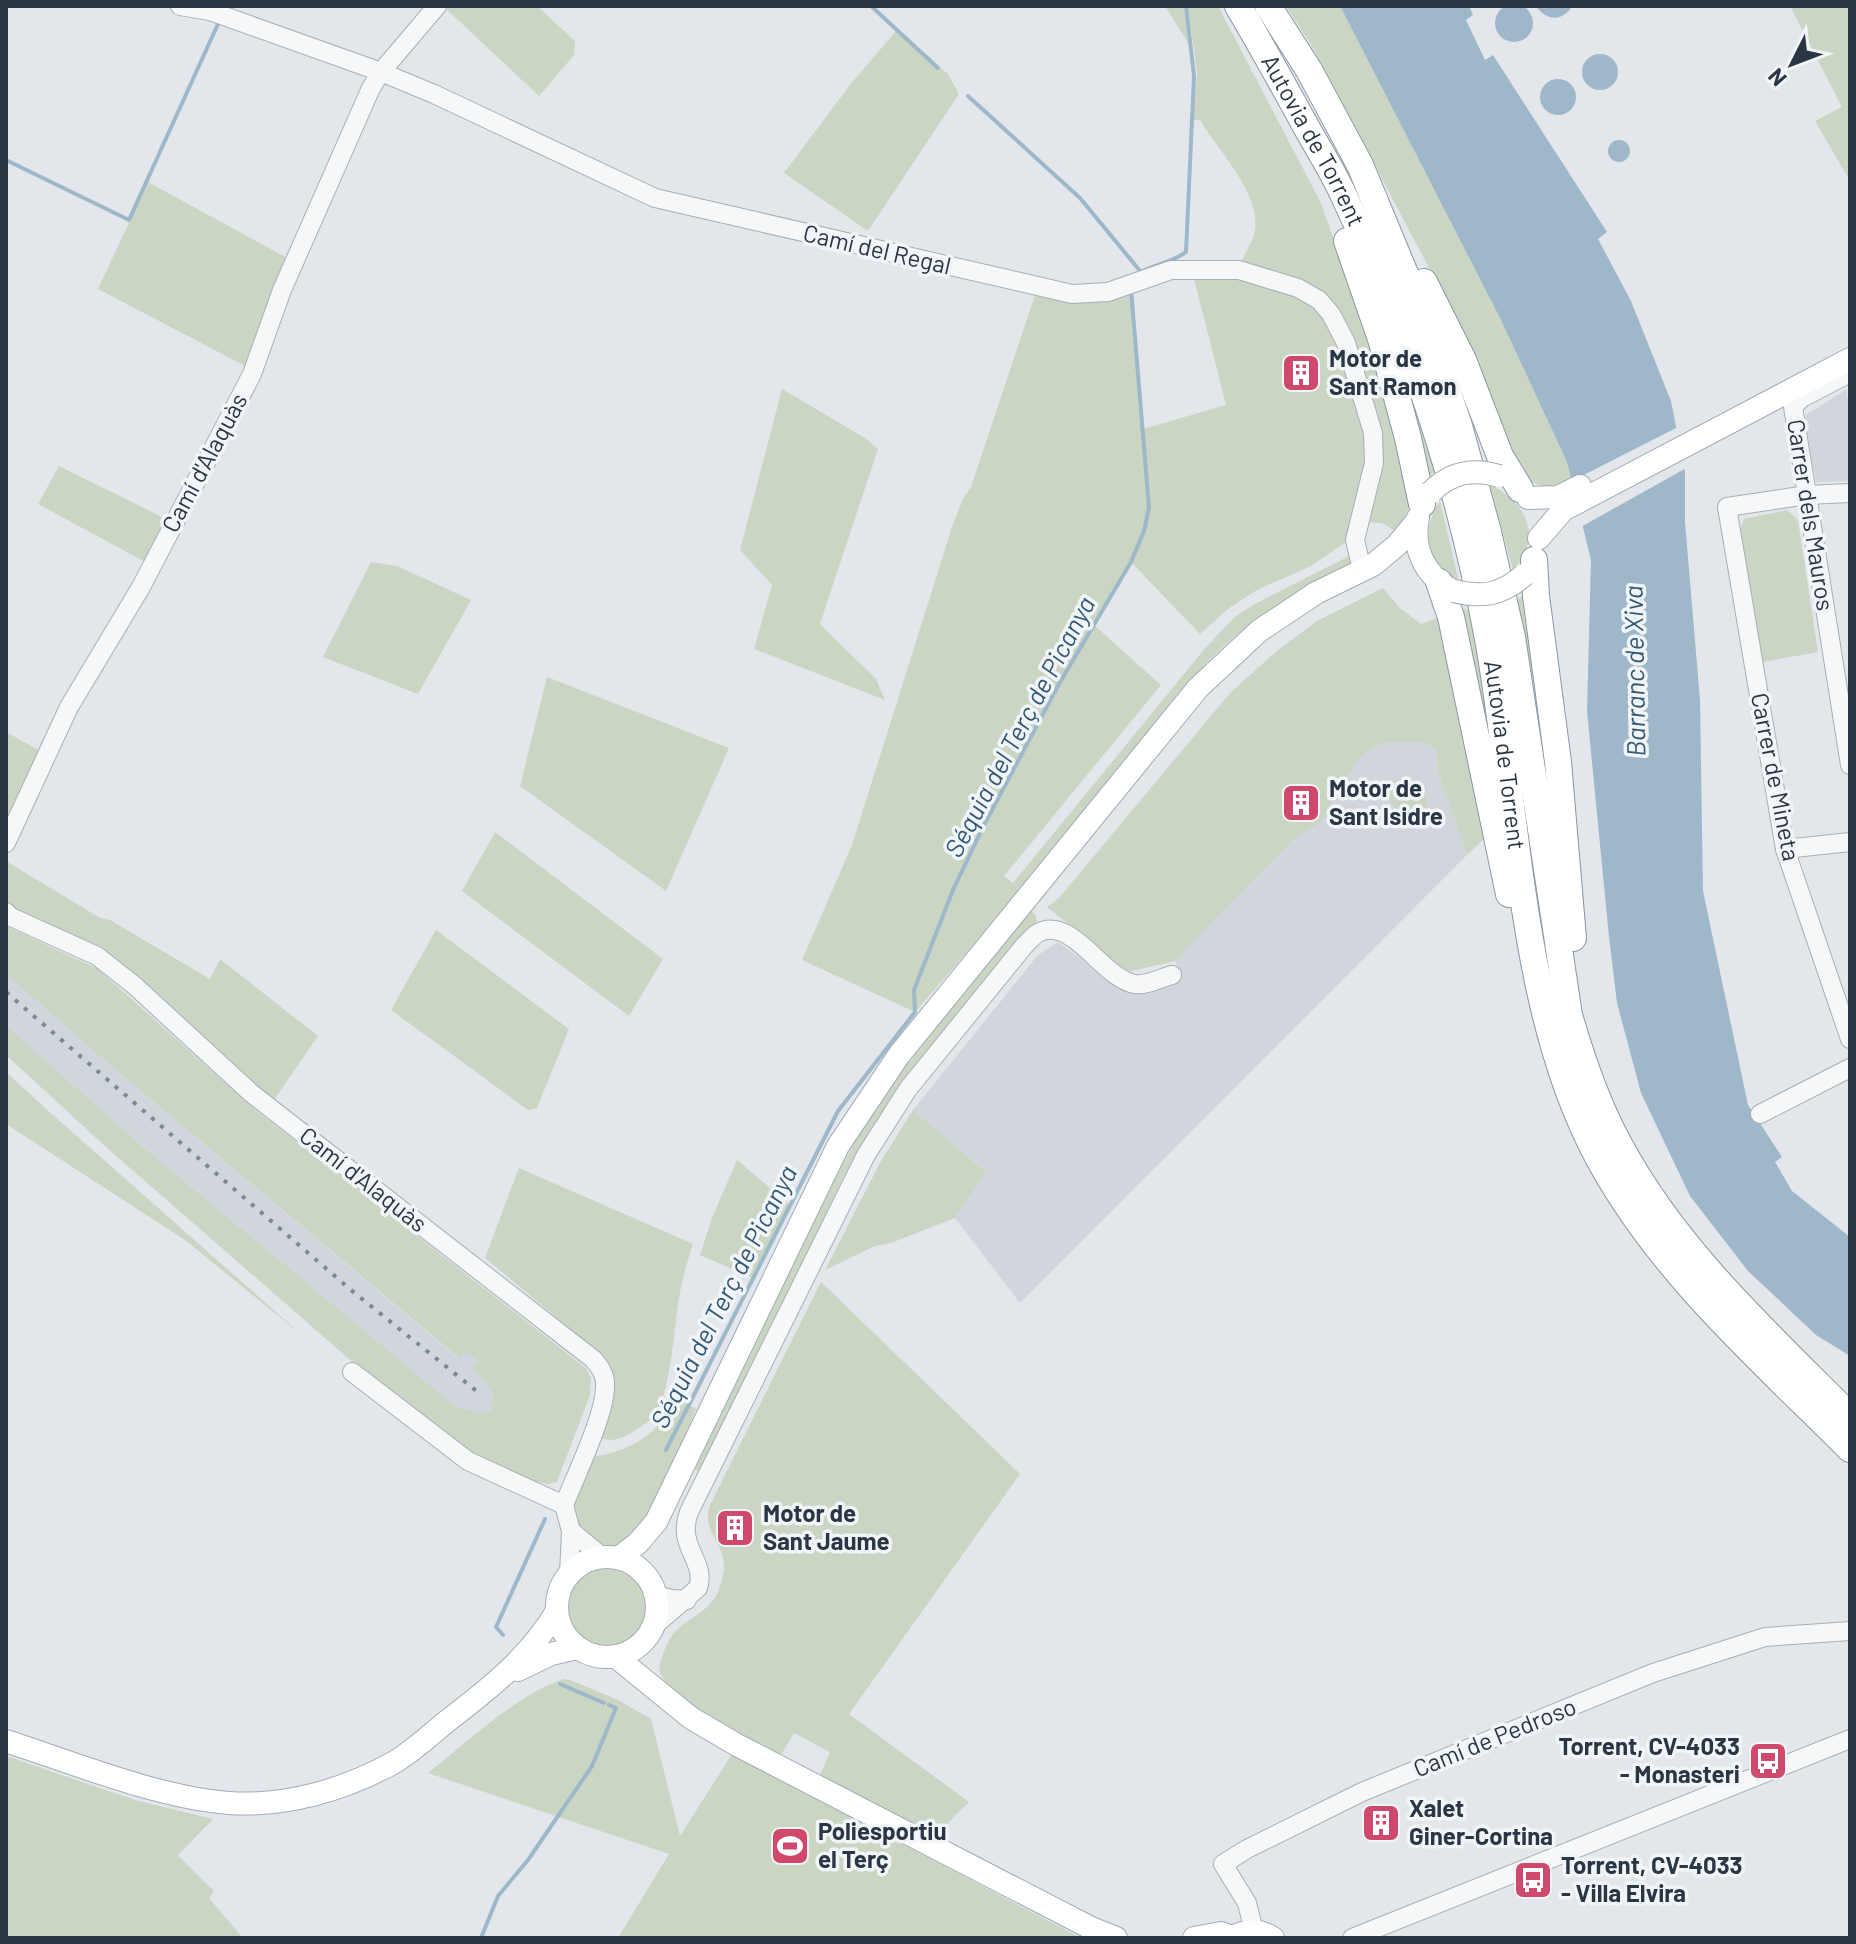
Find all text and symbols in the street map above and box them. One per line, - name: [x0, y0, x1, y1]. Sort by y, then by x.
- north arrow: [1752, 24, 1832, 104]
- street label: Autovia de Torrent: [1256, 49, 1372, 230]
- text: N: [1762, 64, 1791, 92]
- street label: Camí del Regal: [801, 217, 954, 280]
- place label: Motor de Sant Ramon: [1329, 343, 1457, 400]
- building icon: Motor de Sant Ramon: [1280, 352, 1322, 394]
- street label: Camí d'Alaquàs: [155, 388, 253, 537]
- street label: Carrer dels Mauros: [1782, 417, 1841, 613]
- water label: Barranc de Xiva: [1617, 585, 1650, 757]
- water label: Séquia del Terç de Picanya: [937, 591, 1101, 862]
- street label: Autovia de Torrent: [1479, 658, 1532, 851]
- street label: Carrer de Mineta: [1746, 690, 1807, 863]
- place label: Motor de Sant Isidre: [1329, 773, 1443, 830]
- building icon: Motor de Sant Isidre: [1280, 782, 1322, 824]
- street label: Camí d'Alaquàs: [295, 1120, 433, 1237]
- water label: Séquia del Terç de Picanya: [643, 1160, 802, 1433]
- place label: Motor de Sant Jaume: [763, 1498, 890, 1555]
- building icon: Motor de Sant Jaume: [714, 1507, 756, 1549]
- street label: Camí de Pedroso: [1409, 1691, 1580, 1782]
- place label: Torrent, CV-4033 - Monasteri: [1558, 1731, 1740, 1788]
- bus stop icon: Torrent, CV-4033 - Monasteri: [1747, 1740, 1789, 1782]
- place label: Xalet Giner-Cortina: [1409, 1793, 1553, 1850]
- building icon: Xalet Giner-Cortina: [1360, 1802, 1402, 1844]
- place label: Poliesportiu el Terç: [818, 1816, 947, 1873]
- sports icon: Poliesportiu el Terç: [769, 1825, 811, 1867]
- place label: Torrent, CV-4033 - Villa Elvira: [1561, 1850, 1743, 1907]
- bus stop icon: Torrent, CV-4033 - Villa Elvira: [1512, 1859, 1554, 1901]

